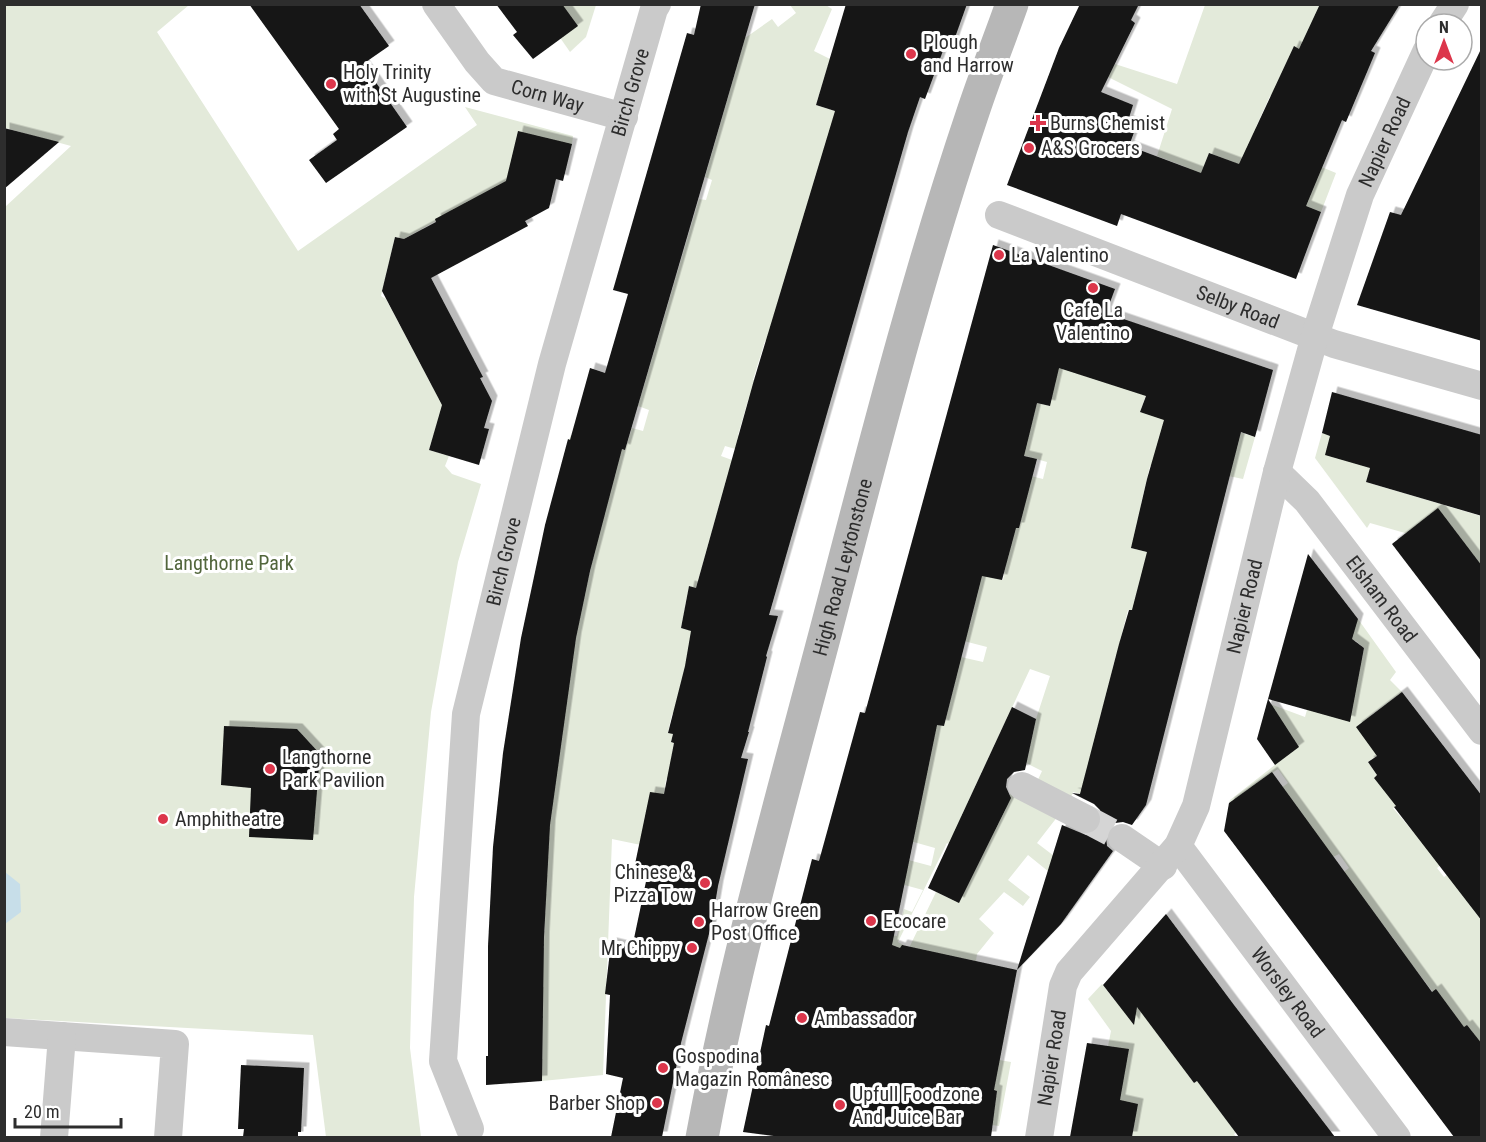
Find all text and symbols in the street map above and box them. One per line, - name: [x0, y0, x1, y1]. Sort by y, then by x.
- north arrow: [1414, 12, 1474, 72]
- text: N: [1439, 18, 1449, 37]
- place label: Plough and Harrow: [923, 30, 1014, 77]
- street label: Birch Grove: [606, 46, 654, 139]
- marker: Plough and Harrow: [904, 47, 918, 61]
- place label: Holy Trinity with St Augustine: [343, 60, 481, 107]
- street label: Corn Way: [508, 74, 587, 117]
- marker: Holy Trinity with St Augustine: [324, 77, 338, 91]
- street label: Napier Road: [1353, 93, 1416, 191]
- place label: Burns Chemist: [1050, 111, 1165, 135]
- marker: Burns Chemist: [1031, 116, 1045, 130]
- place label: A&S Grocers: [1041, 136, 1140, 160]
- marker: A&S Grocers: [1022, 141, 1036, 155]
- place label: La Valentino: [1011, 243, 1109, 267]
- marker: La Valentino: [992, 248, 1006, 262]
- street label: Selby Road: [1193, 280, 1283, 334]
- marker: Cafe La Valentino: [1086, 281, 1100, 295]
- place label: Cafe La Valentino: [1056, 298, 1130, 345]
- street label: High Road Leytonstone: [808, 476, 877, 659]
- street label: Birch Grove: [481, 515, 526, 608]
- park label: Langthorne Park: [164, 551, 294, 575]
- street label: Elsham Road: [1341, 551, 1422, 647]
- street label: Napier Road: [1221, 557, 1267, 656]
- place label: Langthorne Park Pavilion: [282, 745, 385, 792]
- marker: Langthorne Park Pavilion: [263, 762, 277, 776]
- place label: Amphitheatre: [175, 807, 281, 831]
- marker: Amphitheatre: [156, 812, 170, 826]
- place label: Chinese & Pizza Tow: [614, 860, 693, 907]
- marker: Chinese & Pizza Tow: [698, 876, 712, 890]
- place label: Harrow Green Post Office: [711, 898, 819, 945]
- place label: Ecocare: [883, 909, 946, 933]
- marker: Ecocare: [864, 914, 878, 928]
- marker: Harrow Green Post Office: [692, 915, 706, 929]
- place label: Mr Chippy: [601, 936, 680, 960]
- marker: Mr Chippy: [685, 941, 699, 955]
- street label: Worsley Road: [1246, 942, 1330, 1042]
- place label: Ambassador: [814, 1006, 914, 1030]
- street label: Napier Road: [1032, 1008, 1071, 1108]
- marker: Ambassador: [795, 1011, 809, 1025]
- place label: Gospodina Magazin Românesc: [675, 1044, 830, 1091]
- marker: Gospodina Magazin Românesc: [656, 1061, 670, 1075]
- place label: Upfull Foodzone And Juice Bar: [852, 1082, 980, 1129]
- scale bar: [15, 1091, 122, 1129]
- place label: Barber Shop: [549, 1091, 645, 1115]
- marker: Barber Shop: [650, 1096, 664, 1110]
- marker: Upfull Foodzone And Juice Bar: [833, 1098, 847, 1112]
- text: 20 m: [24, 1101, 59, 1122]

